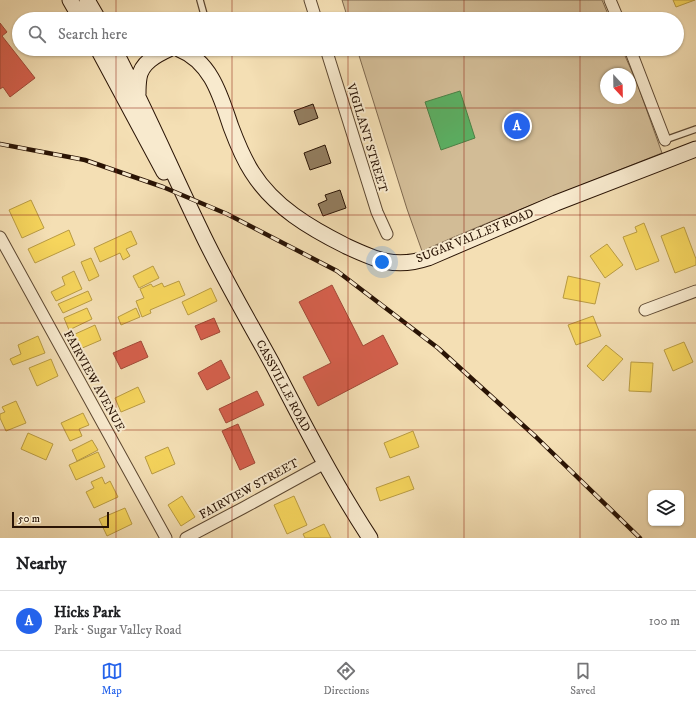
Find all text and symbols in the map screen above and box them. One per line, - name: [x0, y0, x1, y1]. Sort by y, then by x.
- search box: [12, 12, 684, 56]
- icon: search: [26, 23, 48, 45]
- text: Search here: [58, 25, 127, 44]
- north arrow: [600, 68, 636, 104]
- street label: VIGILANT STREET: [343, 81, 391, 194]
- pin: A: [504, 111, 530, 141]
- street label: SUGAR VALLEY ROAD: [414, 205, 536, 266]
- your location: [372, 252, 392, 272]
- street label: FAIRVIEW AVENUE: [60, 328, 128, 434]
- street label: CASSVILLE ROAD: [252, 337, 314, 435]
- street label: FAIRVIEW STREET: [197, 455, 301, 523]
- map controls: [648, 490, 684, 526]
- button: layers: [648, 490, 684, 526]
- scale bar: [12, 510, 109, 529]
- text: 50 m: [18, 512, 40, 526]
- text: Nearby: [16, 553, 66, 575]
- text: Hicks Park: [54, 603, 121, 622]
- text: A: [25, 613, 33, 629]
- text: 100 m: [649, 613, 680, 629]
- text: Park · Sugar Valley Road: [54, 622, 182, 638]
- tab: Map: [101, 660, 123, 698]
- tab: Directions: [324, 660, 369, 698]
- tab: Saved: [570, 660, 595, 698]

